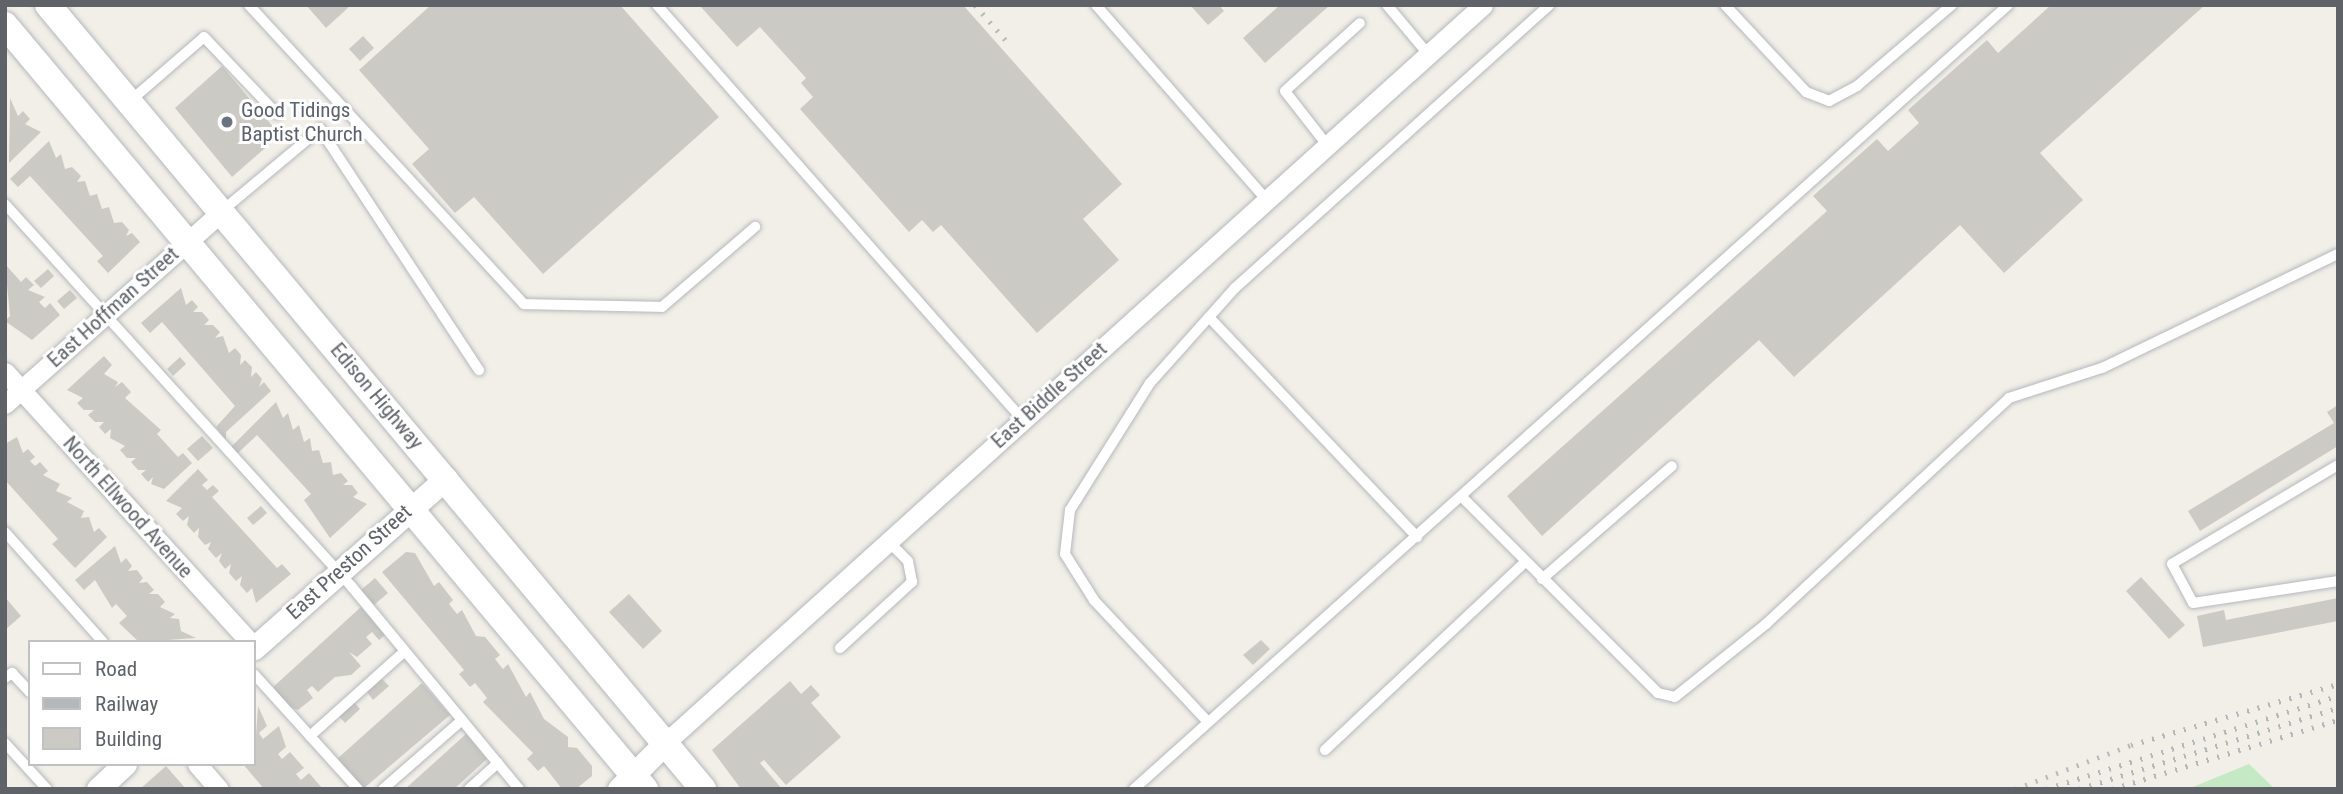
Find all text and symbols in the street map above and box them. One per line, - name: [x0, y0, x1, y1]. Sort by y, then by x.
- place label: Good Tidings Baptist Church: [241, 97, 363, 147]
- marker: Good Tidings Baptist Church: [219, 114, 235, 130]
- street label: East Hoffman Street: [42, 241, 184, 373]
- street label: East Biddle Street: [986, 336, 1112, 454]
- street label: Edison Highway: [325, 338, 429, 454]
- street label: North Ellwood Avenue: [58, 431, 198, 583]
- street label: East Preston Street: [281, 499, 417, 625]
- legend: [28, 640, 256, 766]
- text: Road: [95, 657, 137, 681]
- text: Railway: [95, 692, 158, 716]
- text: Building: [95, 727, 162, 751]

